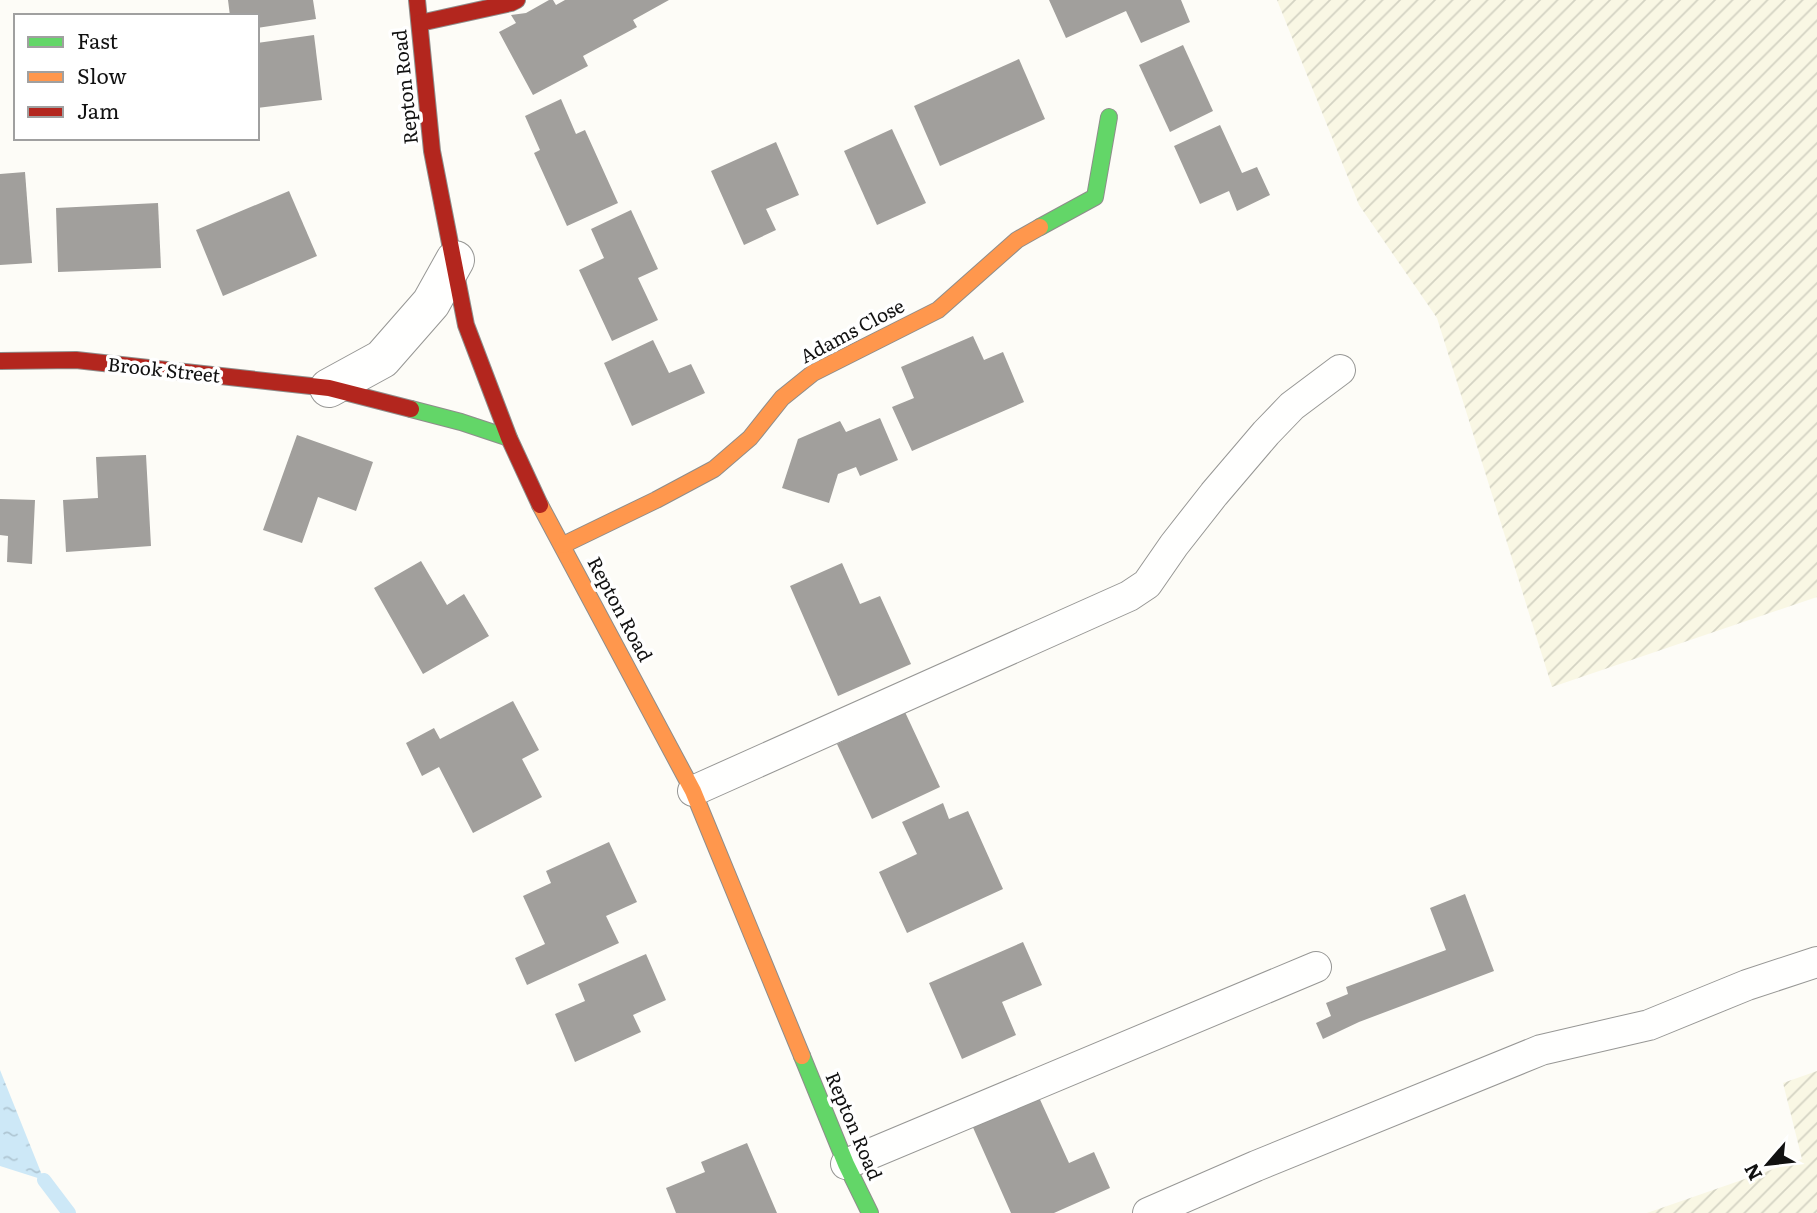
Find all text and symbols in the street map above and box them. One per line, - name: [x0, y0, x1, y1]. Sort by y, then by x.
- legend: [14, 14, 259, 140]
- text: Fast: [77, 24, 118, 55]
- street label: Repton Road: [384, 28, 424, 146]
- text: Slow: [77, 59, 127, 90]
- text: Jam: [77, 94, 119, 125]
- street label: Adams Close: [794, 291, 909, 369]
- street label: Brook Street: [106, 349, 222, 389]
- street label: Repton Road: [581, 551, 660, 666]
- street label: Repton Road: [820, 1067, 890, 1184]
- north arrow: [1733, 1129, 1803, 1199]
- text: N: [1736, 1159, 1768, 1186]

